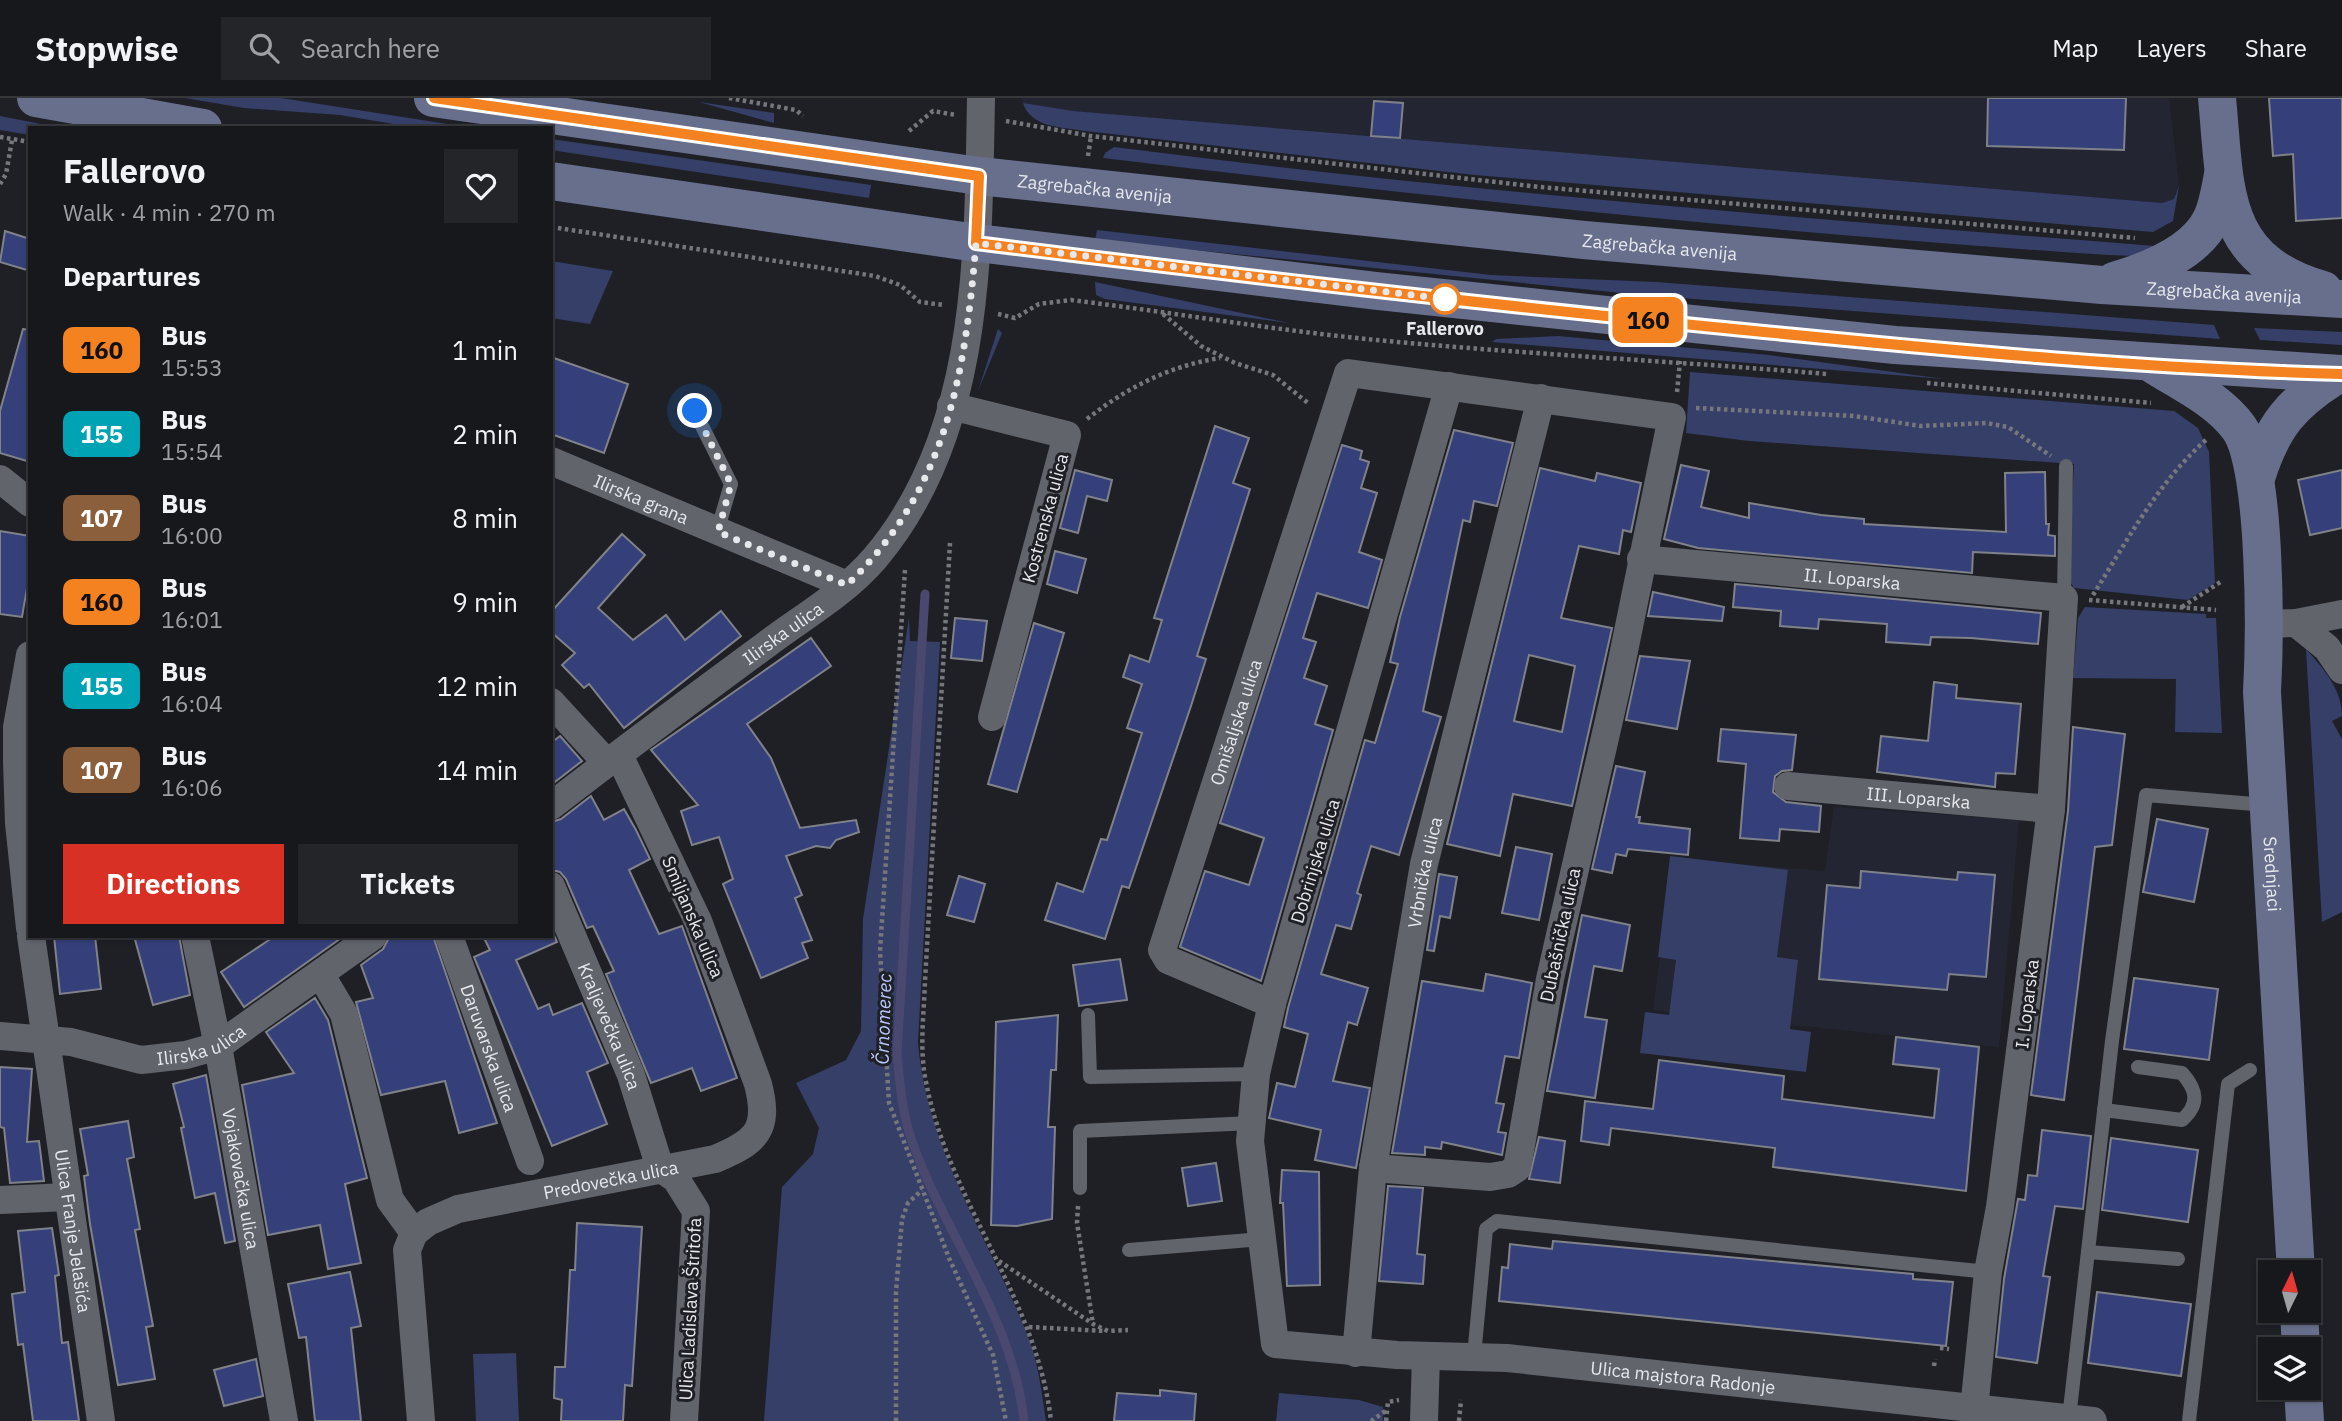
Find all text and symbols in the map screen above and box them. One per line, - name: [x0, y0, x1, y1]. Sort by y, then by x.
- search box: [221, 17, 711, 80]
- text: Stopwise: [35, 27, 179, 70]
- icon: search: [245, 29, 283, 67]
- text: Search here: [301, 31, 440, 65]
- text: Map: [2052, 32, 2099, 64]
- text: Layers: [2137, 32, 2207, 64]
- text: Share: [2245, 32, 2307, 64]
- text: Fallerovo: [63, 149, 206, 192]
- button: heart: [444, 149, 518, 223]
- street label: Zagrebačka avenija: [1016, 169, 1174, 208]
- text: Walk · 4 min · 270 m: [63, 197, 276, 227]
- street label: Zagrebačka avenija: [1581, 228, 1739, 265]
- text: Departures: [63, 259, 201, 293]
- street label: Zagrebačka avenija: [2146, 276, 2303, 308]
- marker: Fallerovo: [1430, 284, 1460, 314]
- line badge: 160: [1608, 297, 1688, 343]
- text: 160: [1626, 304, 1670, 336]
- place label: Fallerovo: [1406, 317, 1484, 340]
- text: Bus: [161, 318, 207, 352]
- text: 1 min: [452, 333, 518, 367]
- text: 160: [80, 334, 123, 366]
- text: 15:53: [161, 352, 223, 382]
- your location: [677, 393, 712, 428]
- text: Bus: [161, 402, 207, 436]
- text: 2 min: [452, 417, 518, 451]
- text: 155: [80, 418, 123, 450]
- text: 15:54: [161, 436, 223, 466]
- street label: Kostrenska ulica: [1017, 450, 1073, 585]
- street label: Ilirska grana: [590, 469, 693, 529]
- text: Bus: [161, 486, 207, 520]
- text: 8 min: [452, 501, 518, 535]
- text: 107: [80, 502, 123, 534]
- text: 16:00: [161, 520, 223, 550]
- street label: II. Loparska: [1803, 563, 1902, 594]
- text: Bus: [161, 570, 207, 604]
- text: 9 min: [452, 585, 518, 619]
- text: 160: [80, 586, 123, 618]
- street label: Ilirska ulica: [738, 596, 828, 670]
- text: 16:01: [161, 604, 223, 634]
- text: Bus: [161, 654, 207, 688]
- street label: Omišaljska ulica: [1204, 656, 1267, 788]
- text: 12 min: [437, 669, 518, 703]
- text: 155: [80, 670, 123, 702]
- text: 16:04: [161, 688, 223, 718]
- text: Bus: [161, 738, 207, 772]
- text: 14 min: [437, 753, 518, 787]
- text: 107: [80, 754, 123, 786]
- text: 16:06: [161, 772, 223, 802]
- street label: III. Loparska: [1866, 781, 1972, 813]
- street label: Dobrinjska ulica: [1285, 796, 1345, 926]
- street label: Vrbnička ulica: [1402, 814, 1447, 930]
- street label: Srednjaci: [2259, 836, 2286, 912]
- button: Directions: [63, 844, 284, 924]
- button: Tickets: [298, 844, 518, 924]
- street label: Smiljanska ulica: [657, 853, 729, 982]
- street label: Dubašnička ulica: [1535, 866, 1586, 1004]
- street label: I. Loparska: [2010, 958, 2044, 1050]
- street label: Kraljevečka ulica: [573, 959, 646, 1093]
- water label: Črnomerec: [869, 973, 897, 1065]
- street label: Daruvarska ulica: [456, 981, 523, 1115]
- street label: Ilirska ulica: [155, 1019, 250, 1070]
- street label: Vojakovačka ulica: [218, 1106, 265, 1251]
- street label: Ulica Franje Jelašića: [50, 1148, 97, 1315]
- street label: Predovečka ulica: [541, 1155, 680, 1204]
- street label: Ulica Ladislava Štritofa: [673, 1216, 706, 1401]
- north arrow: [2258, 1260, 2320, 1323]
- map controls: [2258, 1260, 2321, 1400]
- button: layers: [2258, 1337, 2321, 1400]
- street label: Ulica majstora Radonje: [1589, 1356, 1777, 1398]

